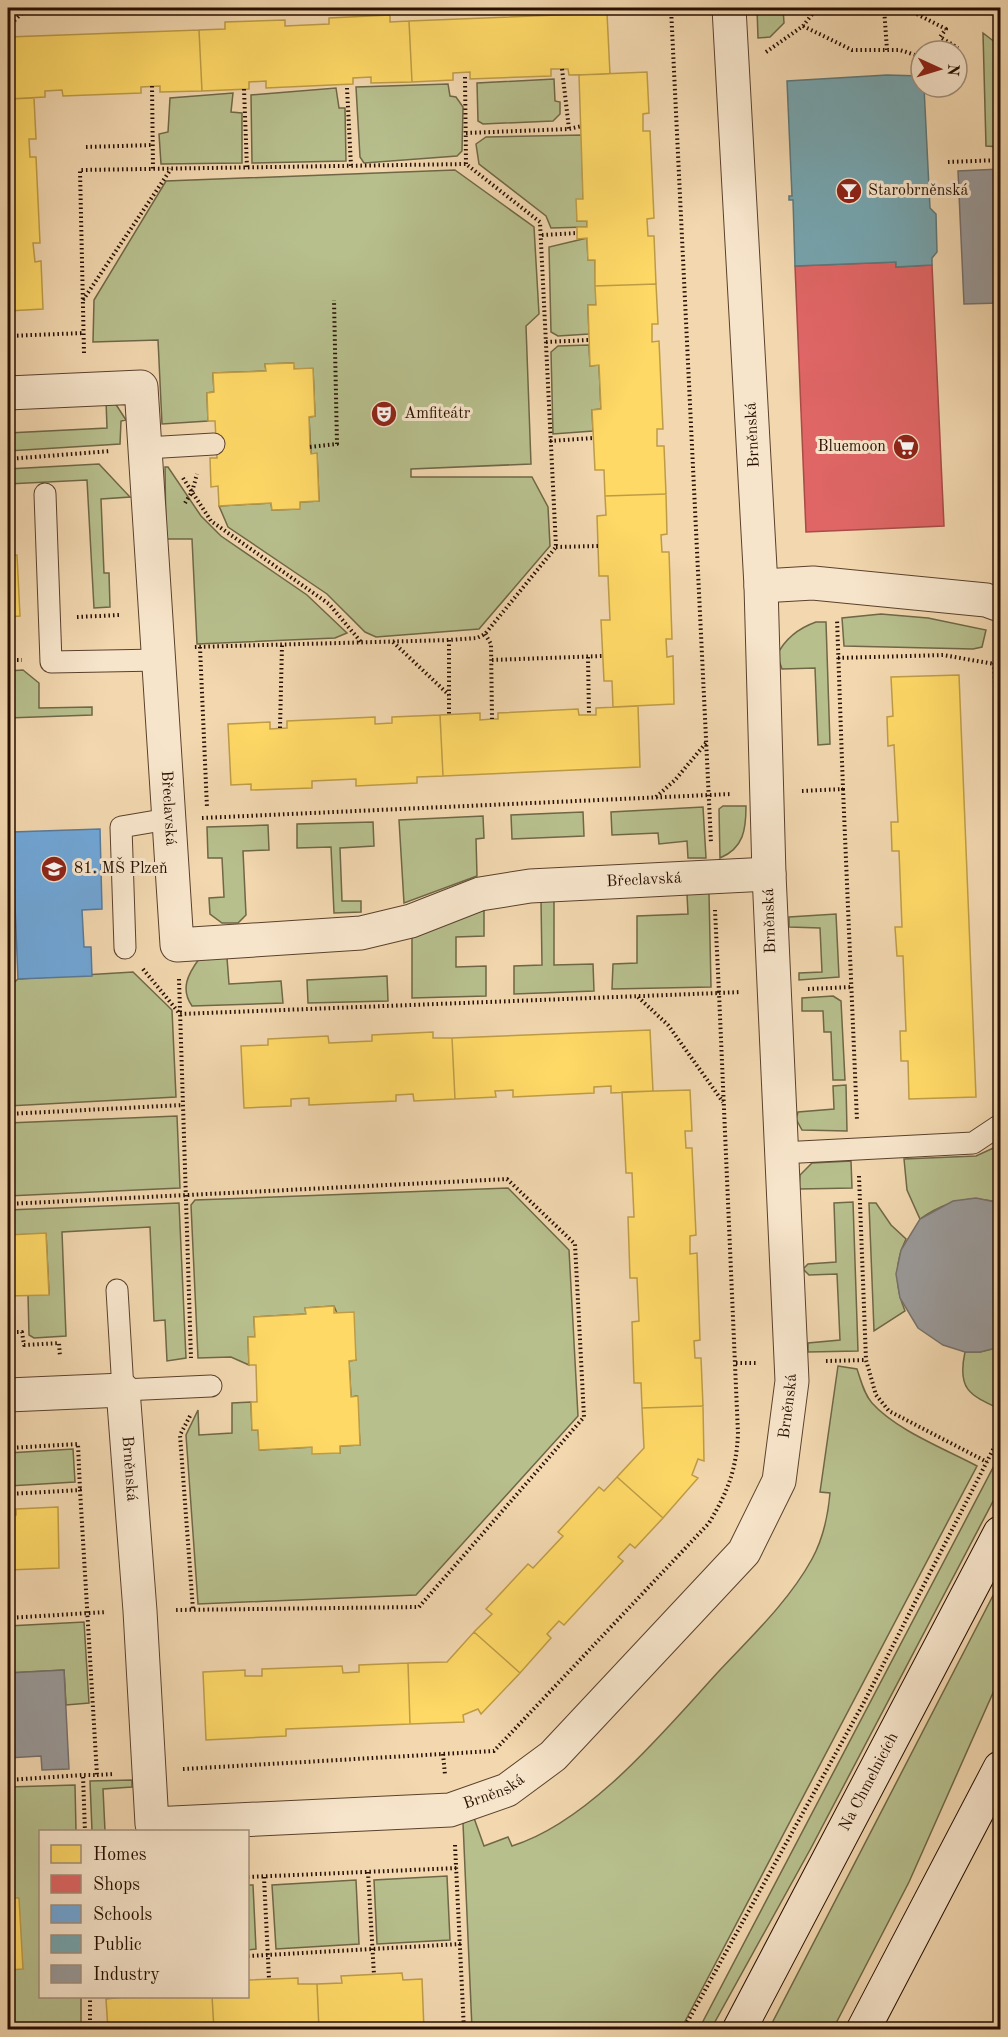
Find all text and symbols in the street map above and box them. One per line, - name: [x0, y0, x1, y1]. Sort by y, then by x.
- north arrow: [909, 39, 969, 99]
- text: N: [944, 63, 960, 77]
- bar icon: Starobrněnská: [834, 176, 864, 206]
- place label: Starobrněnská: [868, 183, 969, 199]
- theatre icon: Amfiteátr: [369, 399, 399, 429]
- street label: Brněnská: [743, 402, 763, 468]
- place label: Amfiteátr: [404, 406, 471, 422]
- supermarket icon: Bluemoon: [891, 432, 921, 462]
- place label: Bluemoon: [818, 439, 886, 455]
- street label: Břeclavská: [158, 770, 179, 846]
- school or university icon: 81. MŠ Plzeň: [39, 854, 69, 884]
- place label: 81. MŠ Plzeň: [74, 856, 168, 877]
- street label: Břeclavská: [606, 870, 682, 890]
- street label: Brněnská: [761, 888, 779, 954]
- street label: Brněnská: [777, 1373, 800, 1440]
- street label: Brněnská: [119, 1435, 140, 1502]
- street label: Na Chmelnicích: [837, 1730, 902, 1834]
- street label: Brněnská: [461, 1772, 528, 1813]
- legend: [39, 1830, 249, 1998]
- text: Homes: [93, 1846, 147, 1864]
- text: Shops: [93, 1876, 140, 1894]
- text: Schools: [93, 1906, 153, 1924]
- text: Public: [93, 1936, 142, 1954]
- text: Industry: [93, 1966, 160, 1984]

